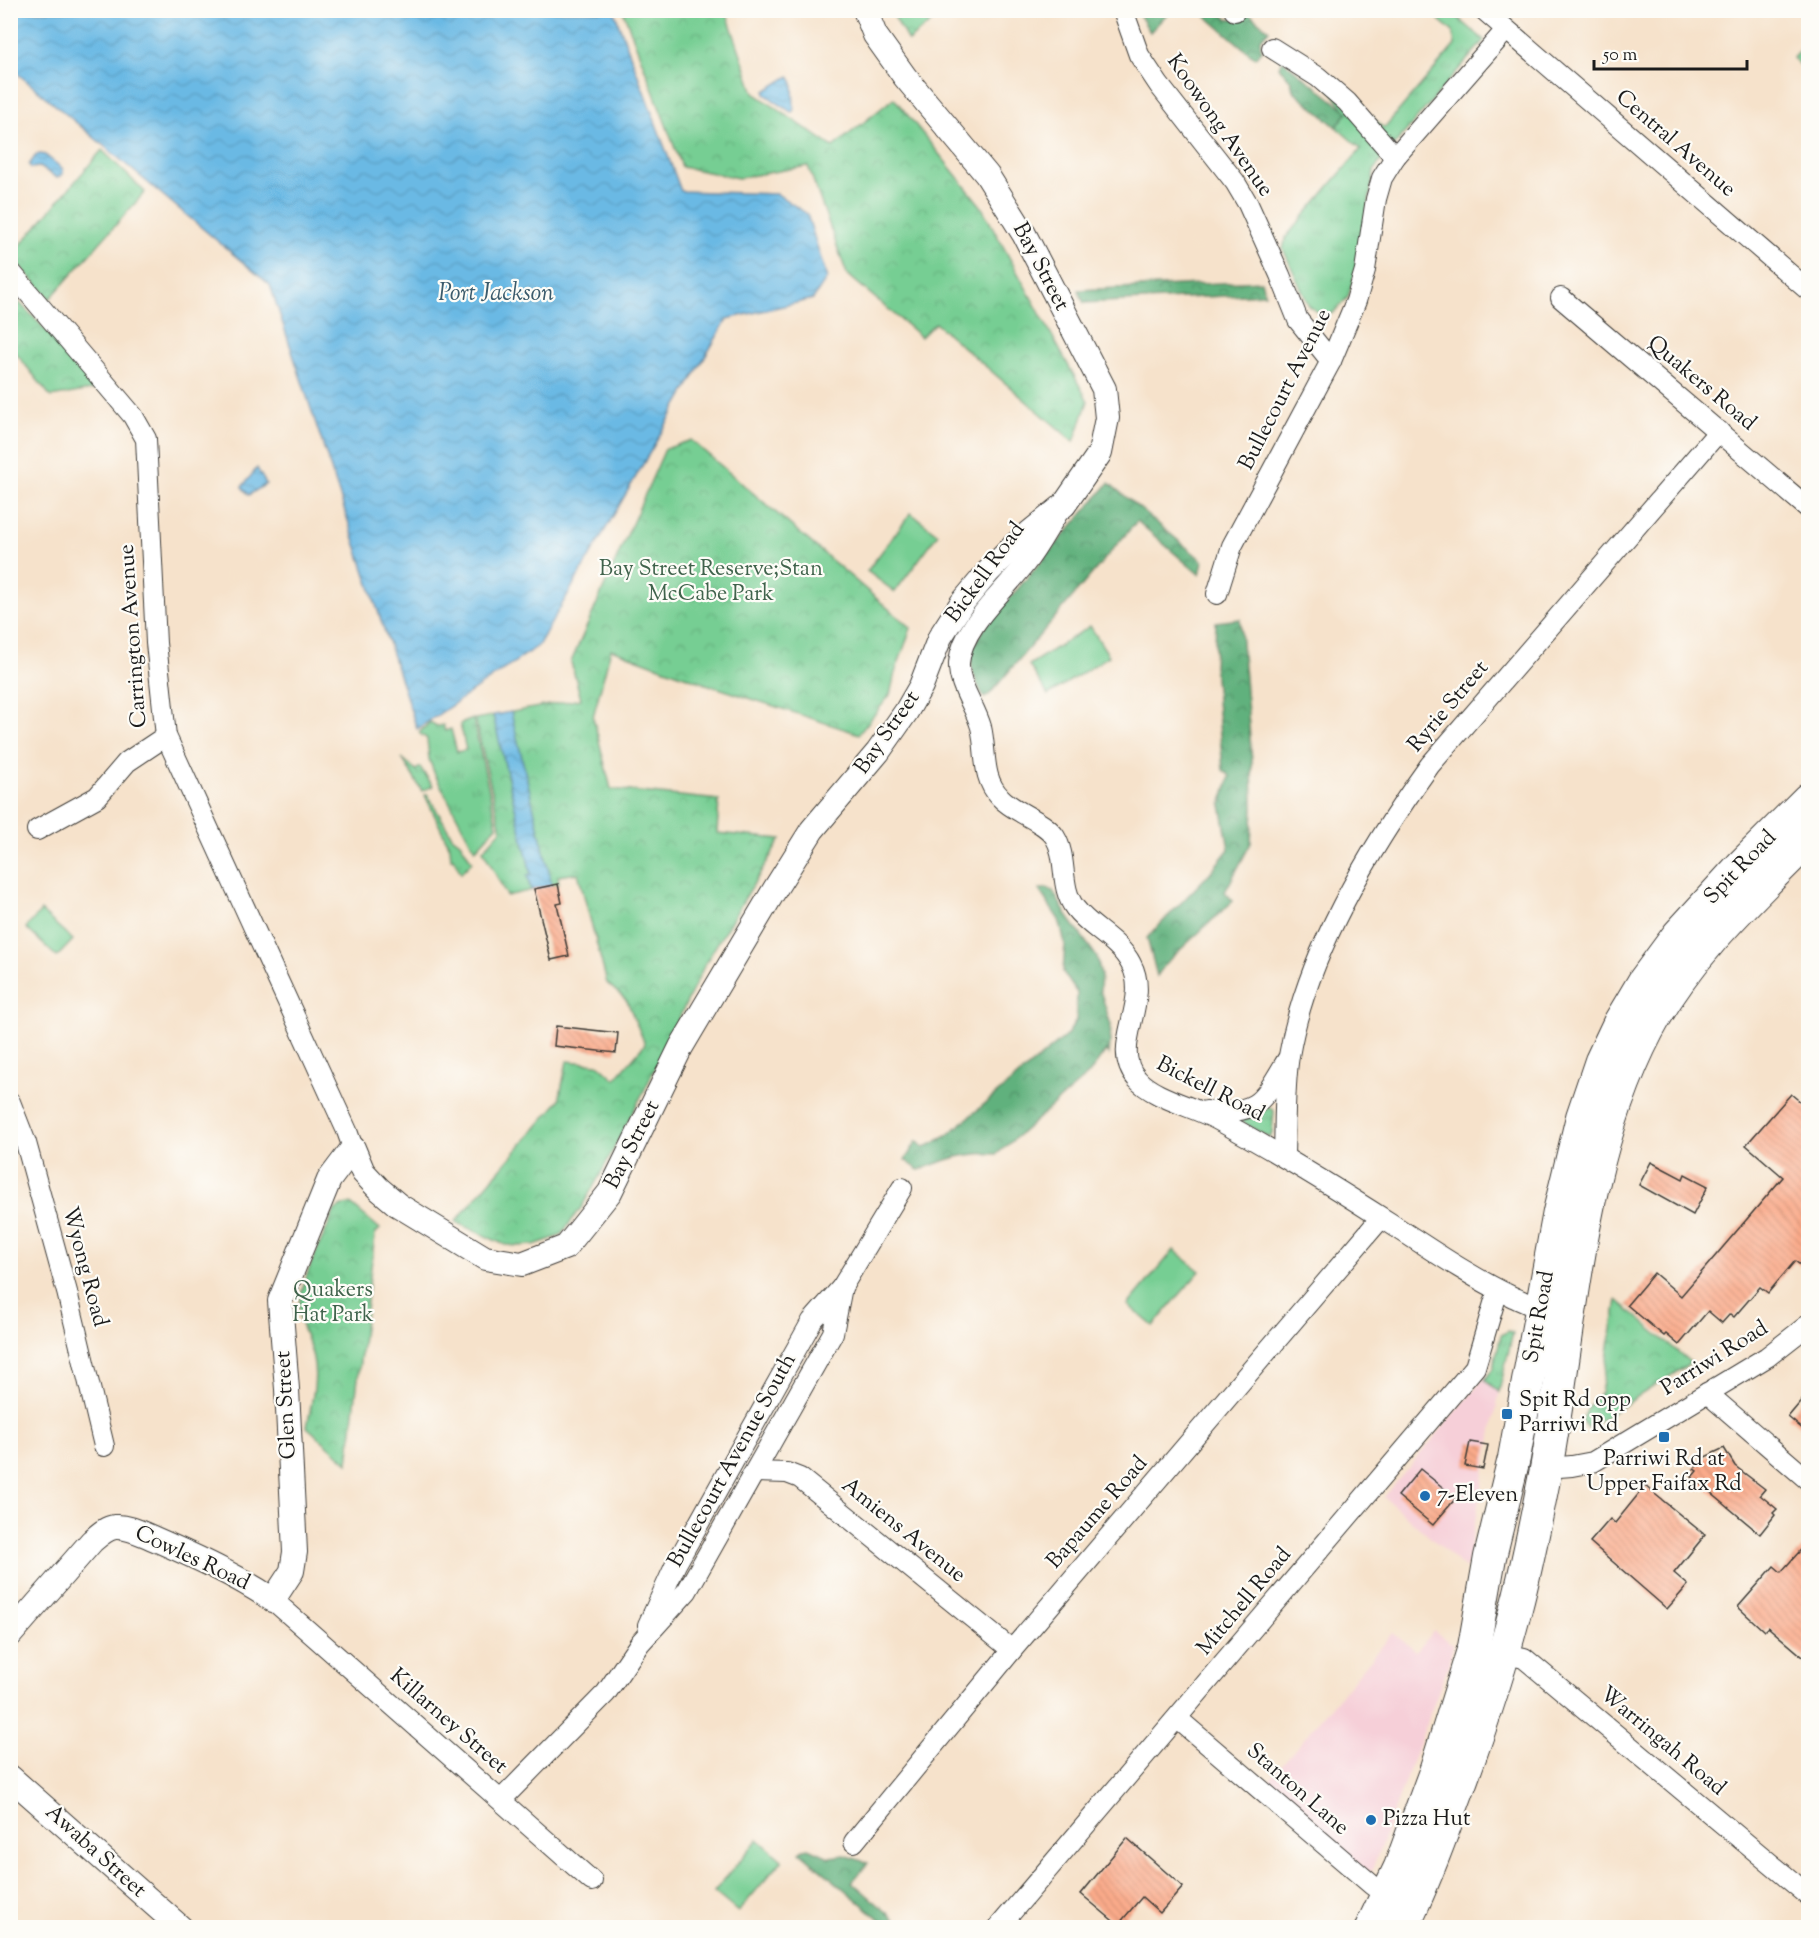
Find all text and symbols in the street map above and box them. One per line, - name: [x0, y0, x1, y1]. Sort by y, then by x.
- scale bar: [1594, 33, 1747, 71]
- text: 50 m: [1602, 43, 1638, 69]
- street label: Koowong Avenue: [1158, 48, 1280, 204]
- street label: Central Avenue: [1608, 83, 1742, 205]
- street label: Bay Street: [1003, 217, 1077, 317]
- water label: Port Jackson: [438, 277, 554, 311]
- street label: Bullecourt Avenue: [1231, 304, 1341, 476]
- street label: Quakers Road: [1639, 329, 1763, 439]
- street label: Bickell Road: [938, 516, 1034, 630]
- street label: Carrington Avenue: [112, 543, 156, 729]
- park label: Bay Street Reserve;Stan McCabe Park: [599, 554, 823, 611]
- street label: Ryrie Street: [1401, 654, 1497, 760]
- street label: Bay Street: [847, 684, 929, 782]
- street label: Spit Road: [1697, 823, 1785, 913]
- street label: Bickell Road: [1150, 1049, 1270, 1131]
- street label: Bay Street: [597, 1094, 669, 1195]
- street label: Wyong Road: [53, 1203, 115, 1331]
- street label: Spit Road: [1516, 1268, 1564, 1366]
- park label: Quakers Hat Park: [292, 1275, 374, 1332]
- street label: Parriwi Road: [1655, 1313, 1775, 1405]
- street label: Bullecourt Avenue South: [661, 1348, 805, 1574]
- street label: Glen Street: [268, 1349, 306, 1460]
- place label: Spit Rd opp Parriwi Rd: [1519, 1385, 1631, 1442]
- marker: Spit Rd opp Parriwi Rd: [1500, 1407, 1514, 1421]
- marker: Parriwi Rd at Upper Faifax Rd: [1657, 1430, 1671, 1444]
- place label: Parriwi Rd at Upper Faifax Rd: [1586, 1444, 1742, 1501]
- street label: Bapaume Road: [1040, 1449, 1156, 1577]
- street label: Amiens Avenue: [834, 1471, 972, 1591]
- place label: 7-Eleven: [1437, 1480, 1518, 1512]
- marker: 7-Eleven: [1418, 1489, 1432, 1503]
- street label: Cowles Road: [129, 1518, 255, 1600]
- street label: Mitchell Road: [1190, 1541, 1300, 1663]
- street label: Killarney Street: [382, 1661, 515, 1783]
- street label: Warringah Road: [1592, 1679, 1732, 1805]
- street label: Stanton Lane: [1238, 1736, 1356, 1844]
- street label: Awaba Street: [37, 1798, 153, 1907]
- place label: Pizza Hut: [1383, 1804, 1471, 1836]
- marker: Pizza Hut: [1364, 1813, 1378, 1827]

